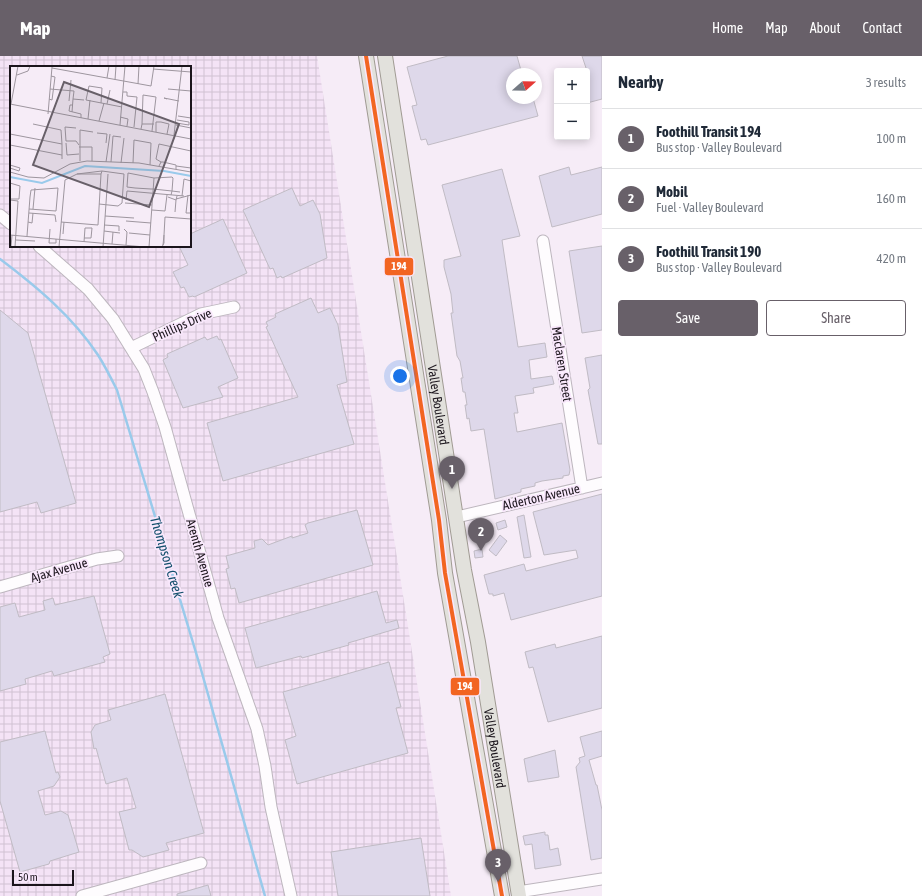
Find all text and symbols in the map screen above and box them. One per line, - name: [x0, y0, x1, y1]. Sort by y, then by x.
- text: Map: [20, 17, 51, 39]
- text: Home: [712, 20, 743, 36]
- text: Map: [765, 20, 788, 36]
- text: About: [810, 20, 841, 36]
- text: Contact: [863, 20, 902, 36]
- inset map: [10, 66, 191, 247]
- north arrow: [506, 68, 542, 104]
- map controls: [554, 68, 590, 140]
- button: +: [554, 68, 590, 104]
- text: Nearby: [618, 72, 664, 92]
- text: 3 results: [866, 75, 906, 90]
- button: −: [554, 104, 590, 140]
- text: Foothill Transit 194: [656, 123, 761, 140]
- text: 1: [628, 131, 634, 146]
- text: 100 m: [877, 131, 906, 146]
- text: Bus stop · Valley Boulevard: [656, 140, 782, 155]
- text: Mobil: [656, 183, 688, 200]
- text: 2: [628, 191, 634, 206]
- text: 160 m: [877, 191, 906, 206]
- text: Fuel · Valley Boulevard: [656, 200, 764, 215]
- text: Foothill Transit 190: [656, 243, 761, 260]
- text: 3: [628, 251, 634, 266]
- text: 420 m: [877, 251, 906, 266]
- line badge: 194: [384, 257, 414, 276]
- text: 194: [391, 260, 407, 272]
- text: Bus stop · Valley Boulevard: [656, 260, 782, 275]
- button: Save: [618, 300, 758, 336]
- button: Share: [766, 300, 906, 336]
- street label: Phillips Drive: [150, 305, 214, 345]
- street label: Maclaren Street: [549, 326, 575, 403]
- street label: Valley Boulevard: [425, 364, 452, 446]
- your location: [390, 366, 410, 386]
- pin: 1: [439, 456, 465, 489]
- street label: Alderton Avenue: [501, 481, 581, 513]
- water label: Thompson Creek: [147, 514, 187, 601]
- street label: Arenth Avenue: [183, 517, 217, 589]
- pin: 2: [468, 518, 494, 551]
- street label: Ajax Avenue: [29, 555, 89, 585]
- line badge: 194: [450, 677, 480, 696]
- text: 194: [457, 680, 473, 692]
- street label: Valley Boulevard: [481, 707, 509, 789]
- pin: 3: [485, 849, 511, 882]
- scale bar: [12, 868, 74, 887]
- text: 50 m: [18, 871, 38, 883]

